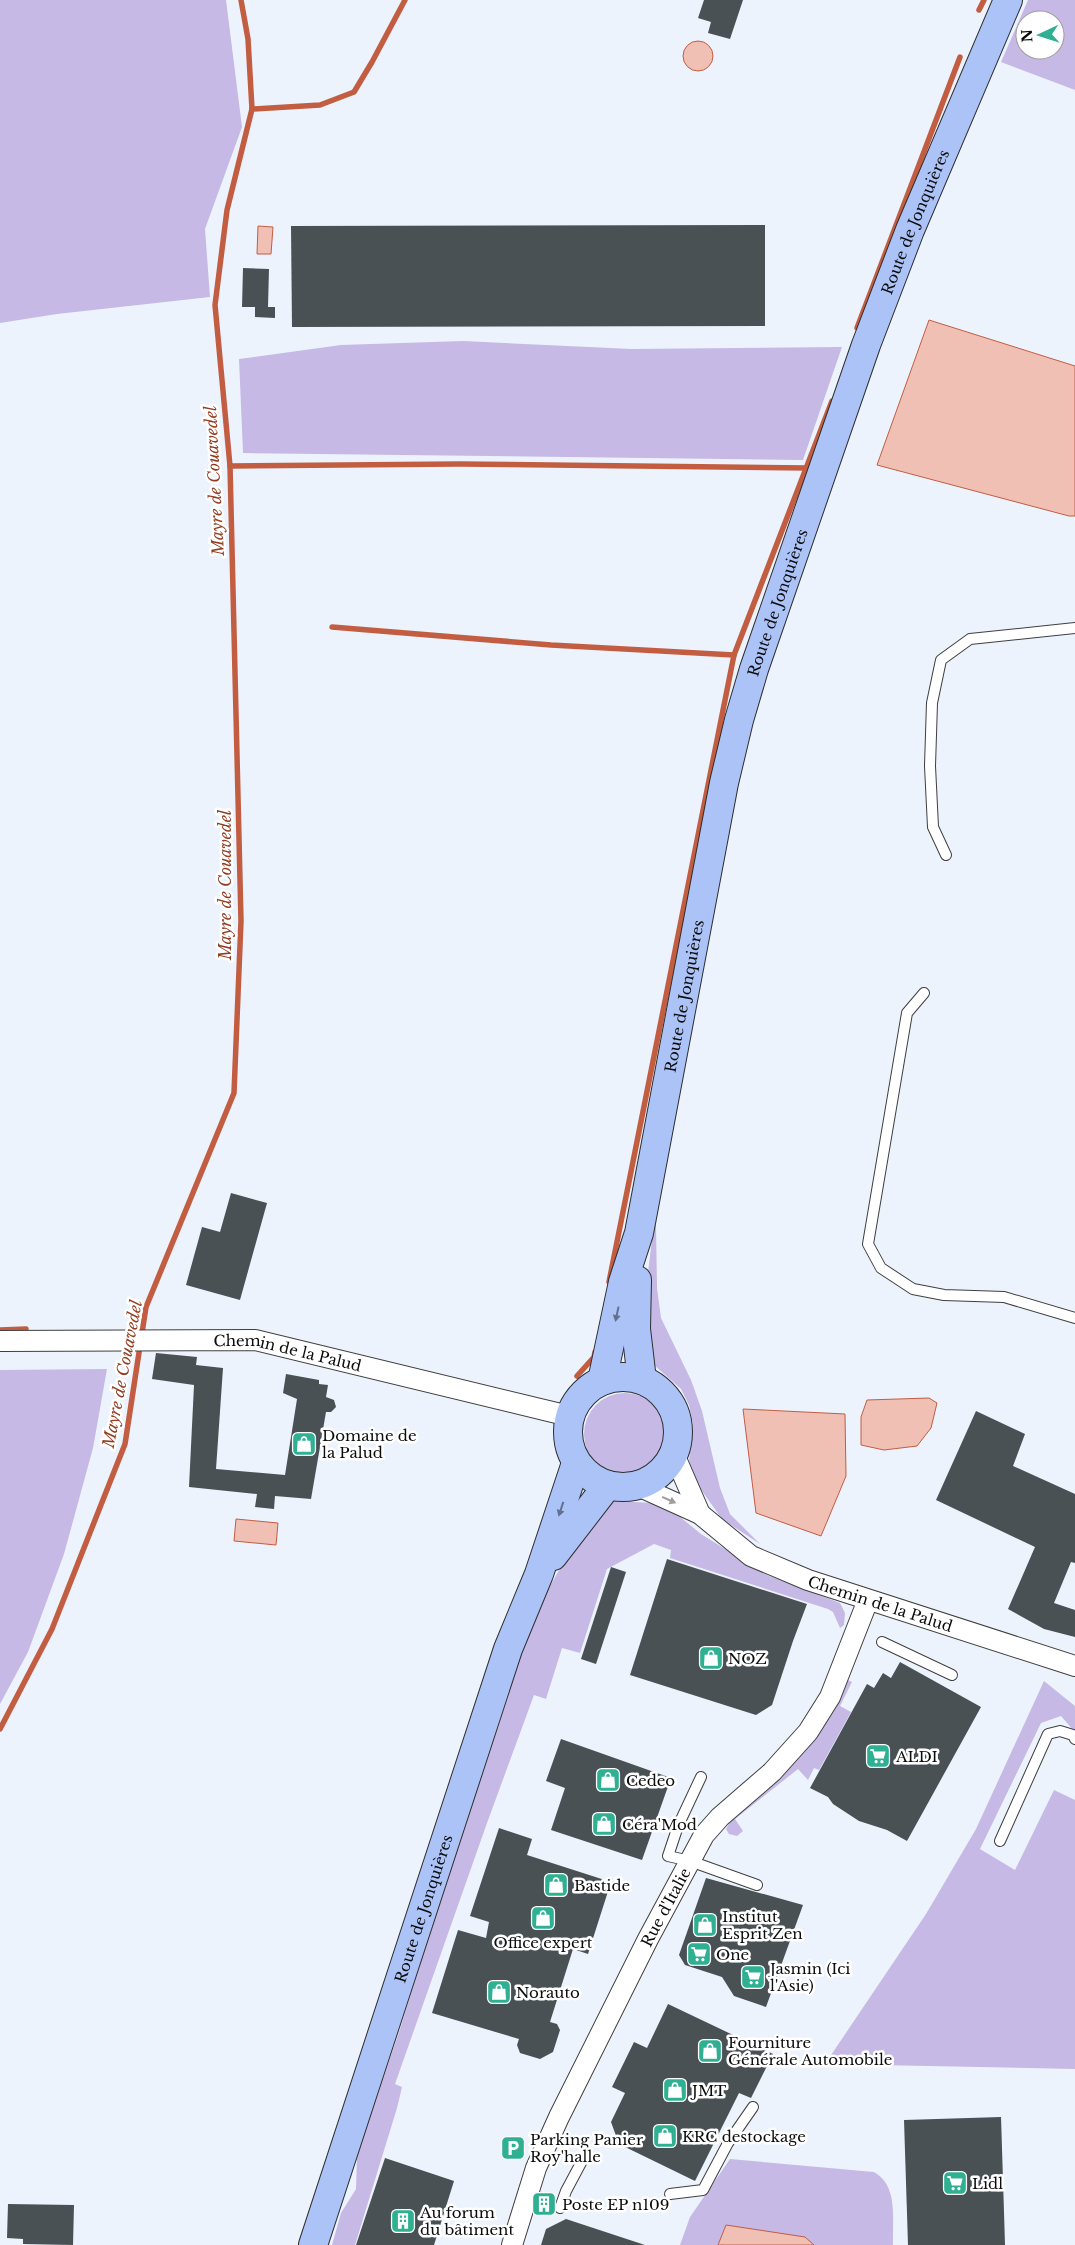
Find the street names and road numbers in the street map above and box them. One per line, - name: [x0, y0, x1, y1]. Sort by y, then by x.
- street label: Route de Jonquières: [877, 146, 953, 297]
- street label: Route de Jonquières: [743, 526, 811, 678]
- street label: Route de Jonquières: [660, 918, 708, 1074]
- street label: Chemin de la Palud: [214, 1330, 364, 1375]
- street label: Chemin de la Palud: [806, 1571, 955, 1635]
- street label: Route de Jonquières: [390, 1832, 456, 1985]
- street label: Rue d'Italie: [636, 1864, 694, 1950]

